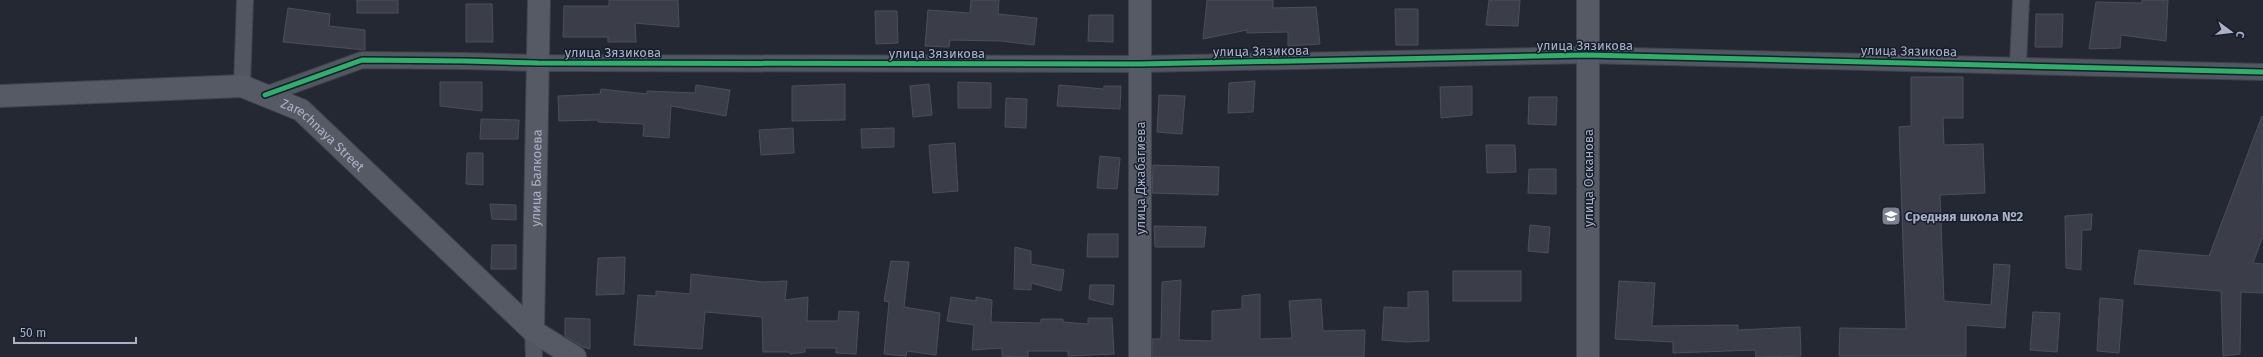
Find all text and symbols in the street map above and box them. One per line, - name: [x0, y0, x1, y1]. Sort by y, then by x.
- north arrow: [2211, 12, 2251, 52]
- text: С: [2233, 30, 2247, 40]
- street label: улица Зязикова: [1537, 38, 1633, 53]
- street label: улица Зязикова: [1213, 43, 1309, 59]
- street label: улица Зязикова: [1861, 43, 1957, 59]
- street label: улица Зязикова: [565, 45, 661, 60]
- street label: улица Зязикова: [889, 46, 985, 61]
- street label: Zarechnaya Street: [279, 95, 368, 174]
- street label: улица Джабагиева: [1133, 121, 1148, 235]
- street label: улица Балкоева: [527, 129, 544, 227]
- street label: улица Осканова: [1581, 129, 1596, 227]
- school or university icon: Средняя школа №2: [1880, 205, 1902, 227]
- place label: Средняя школа №2: [1905, 209, 2024, 224]
- scale bar: [14, 319, 136, 345]
- text: 50 m: [20, 326, 46, 340]

